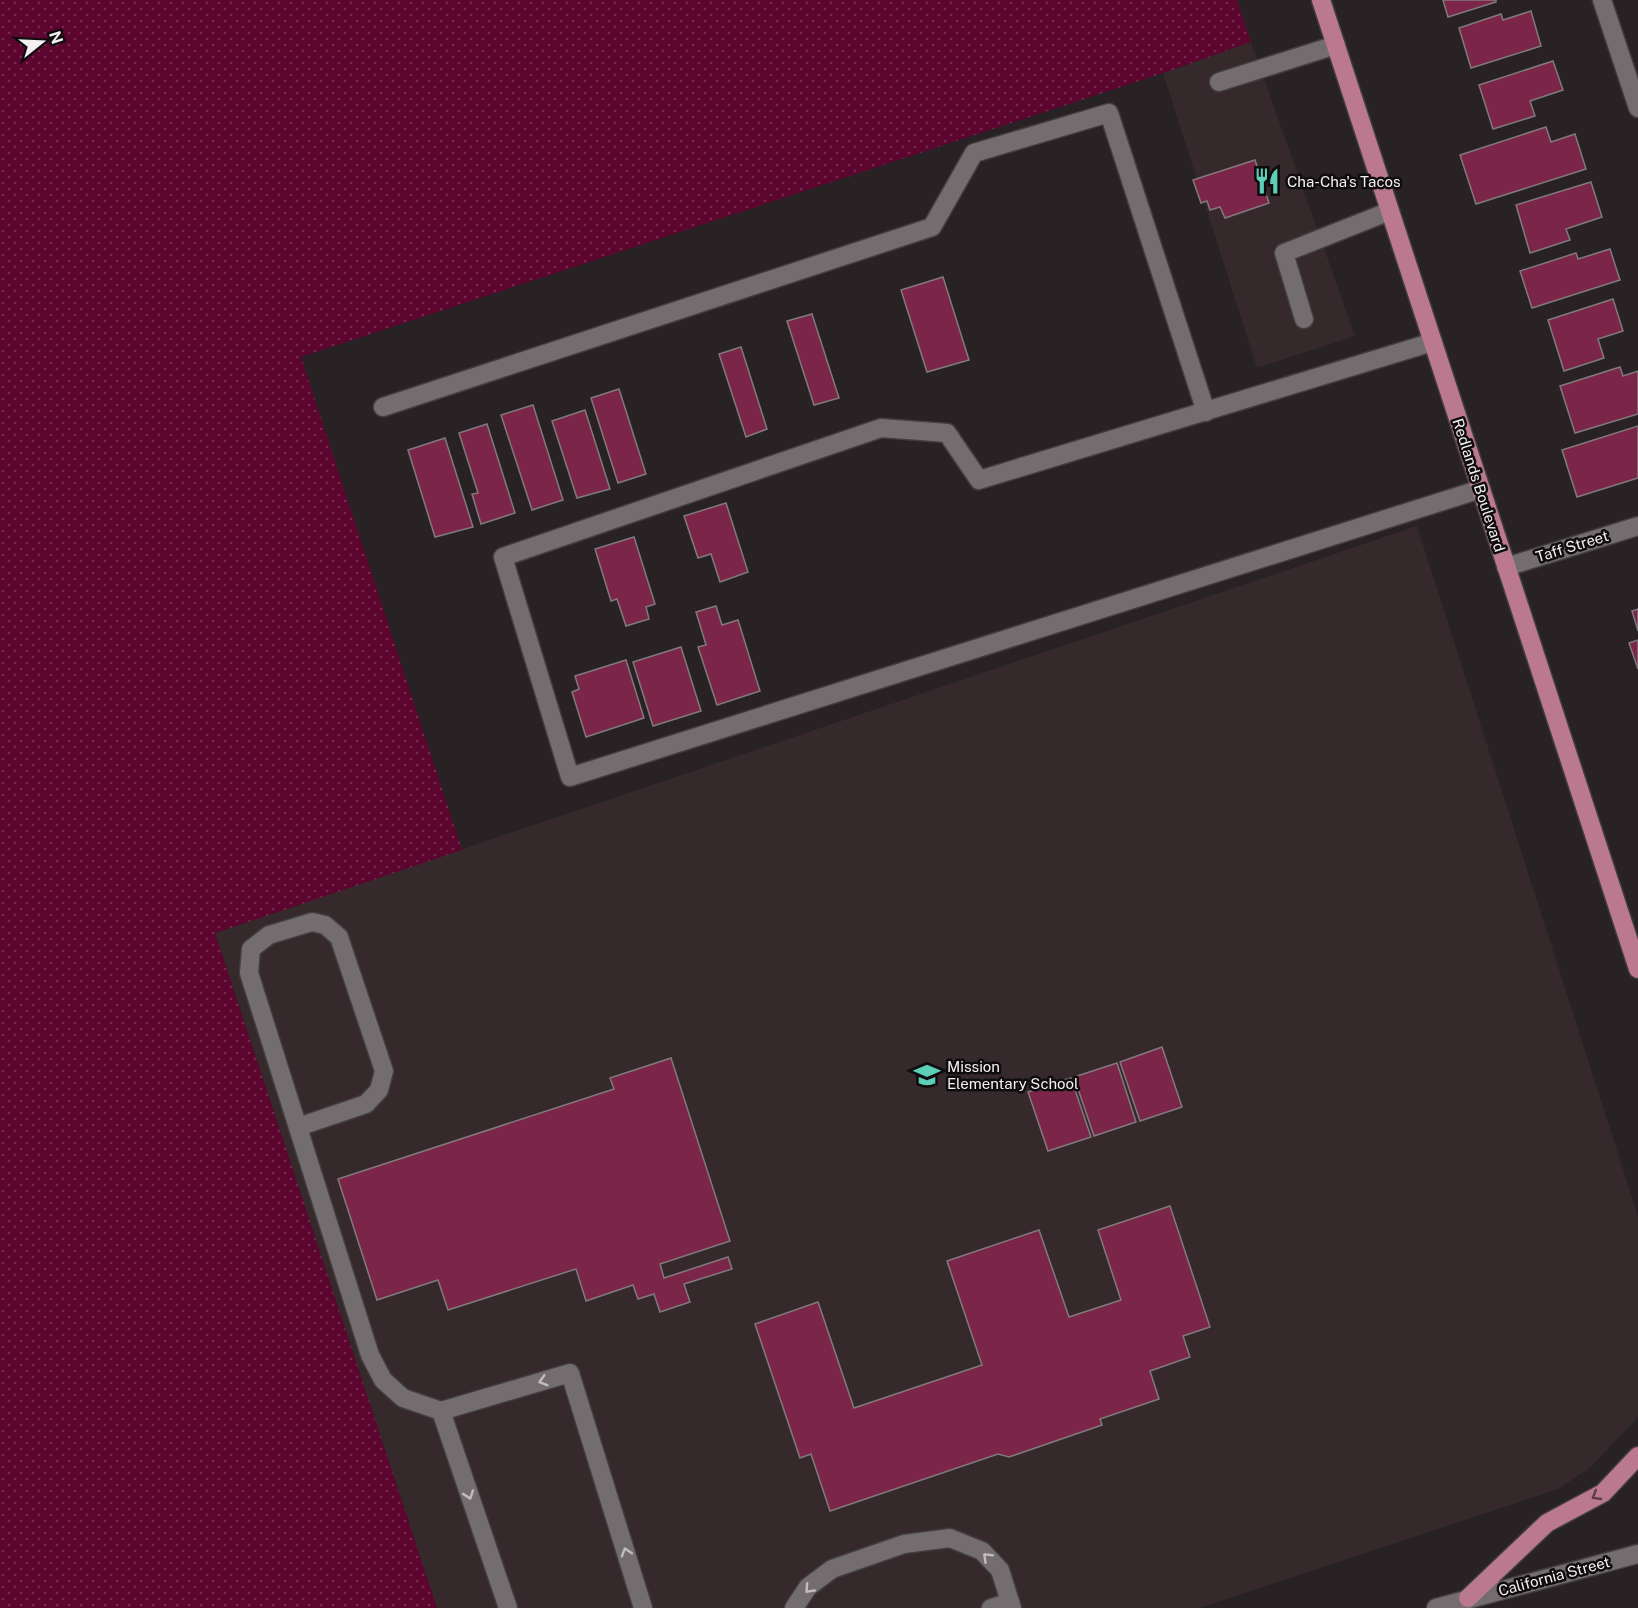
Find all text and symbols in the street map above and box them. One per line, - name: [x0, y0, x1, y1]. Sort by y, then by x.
- north arrow: [12, 12, 72, 72]
- text: N: [45, 29, 67, 46]
- restaurant icon: Cha-Cha's Tacos: [1252, 166, 1282, 196]
- place label: Cha-Cha's Tacos: [1287, 173, 1401, 190]
- street label: Redlands Boulevard: [1449, 416, 1509, 554]
- street label: Taff Street: [1534, 527, 1611, 565]
- place label: Mission Elementary School: [947, 1058, 1079, 1092]
- school or university icon: Mission Elementary School: [912, 1060, 942, 1090]
- one-way arrow: [538, 1374, 549, 1386]
- one-way arrow: [462, 1489, 475, 1500]
- one-way arrow: [1592, 1489, 1602, 1501]
- one-way arrow: [621, 1547, 633, 1558]
- one-way arrow: [983, 1553, 993, 1564]
- street label: California Street: [1496, 1553, 1612, 1599]
- one-way arrow: [805, 1582, 816, 1592]

